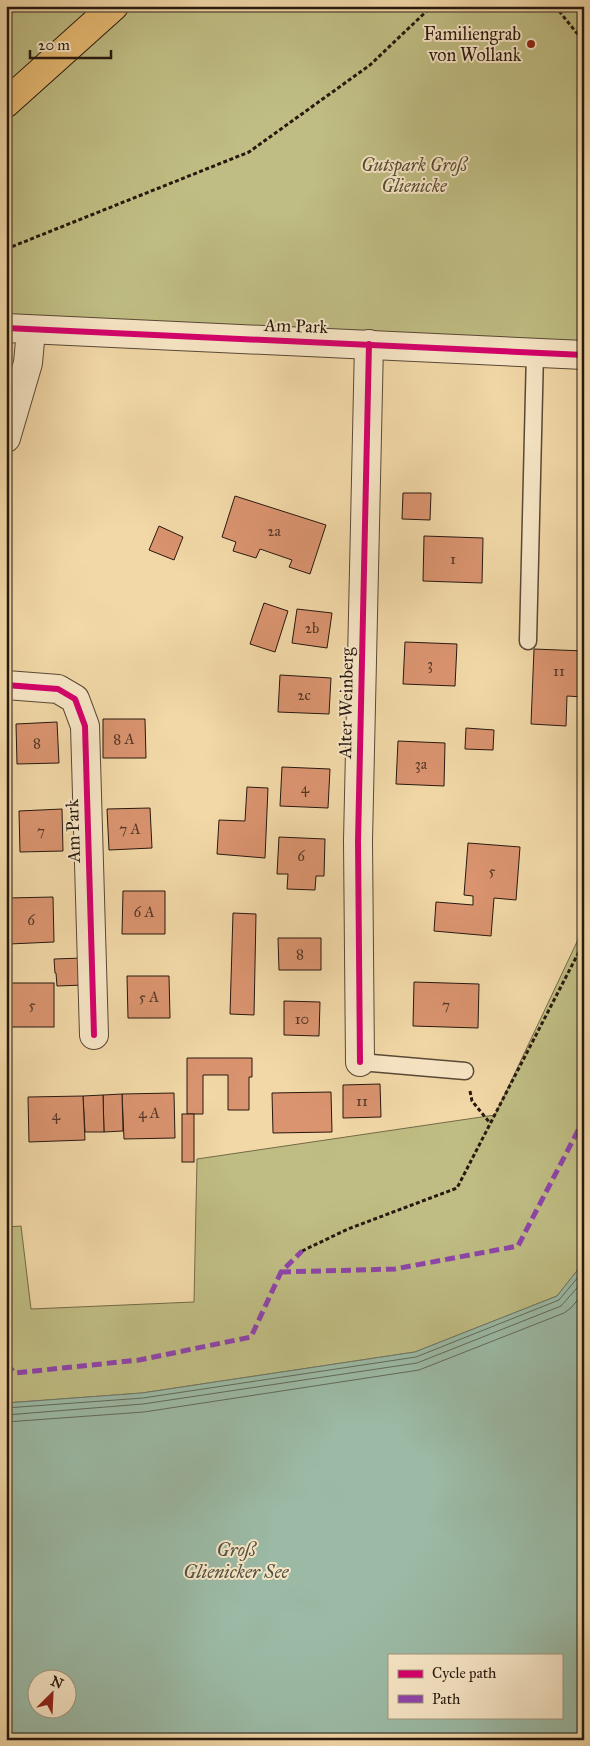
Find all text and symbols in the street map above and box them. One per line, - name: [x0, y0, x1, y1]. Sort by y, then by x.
- place label: Familiengrab von Wollank: [424, 23, 522, 66]
- scale bar: [30, 28, 111, 60]
- text: 20 m: [38, 36, 70, 54]
- marker: Familiengrab von Wollank: [525, 38, 537, 50]
- park label: Gutspark Groß Glienicke: [361, 154, 469, 197]
- street label: Am Park: [263, 314, 329, 338]
- house number: 2a: [267, 522, 282, 540]
- house number: 1: [450, 550, 456, 568]
- house number: 2b: [305, 619, 319, 637]
- street label: Alter Weinberg: [334, 647, 359, 760]
- house number: 3: [427, 655, 433, 673]
- house number: 11: [553, 662, 565, 680]
- house number: 2c: [297, 686, 311, 704]
- house number: 8 A: [113, 730, 135, 748]
- house number: 8: [33, 734, 41, 752]
- house number: 3a: [415, 755, 428, 773]
- house number: 4: [301, 779, 310, 797]
- street label: Am Park: [61, 798, 85, 864]
- house number: 7 A: [119, 820, 141, 838]
- house number: 7: [37, 822, 45, 840]
- house number: 6: [297, 847, 306, 865]
- house number: 5: [489, 862, 496, 880]
- house number: 6 A: [133, 903, 155, 921]
- house number: 6: [27, 911, 36, 929]
- house number: 8: [296, 945, 304, 963]
- house number: 5 A: [139, 988, 159, 1006]
- house number: 5: [29, 996, 36, 1014]
- house number: 7: [442, 996, 450, 1014]
- house number: 10: [295, 1010, 309, 1028]
- house number: 11: [356, 1092, 368, 1110]
- house number: 4 A: [138, 1104, 160, 1122]
- house number: 4: [52, 1106, 61, 1124]
- water label: Groß Glienicker See: [183, 1538, 290, 1583]
- legend: [388, 1654, 562, 1718]
- text: Cycle path: [432, 1664, 497, 1682]
- north arrow: [28, 1668, 78, 1718]
- text: N: [48, 1672, 66, 1693]
- text: Path: [432, 1690, 461, 1708]

